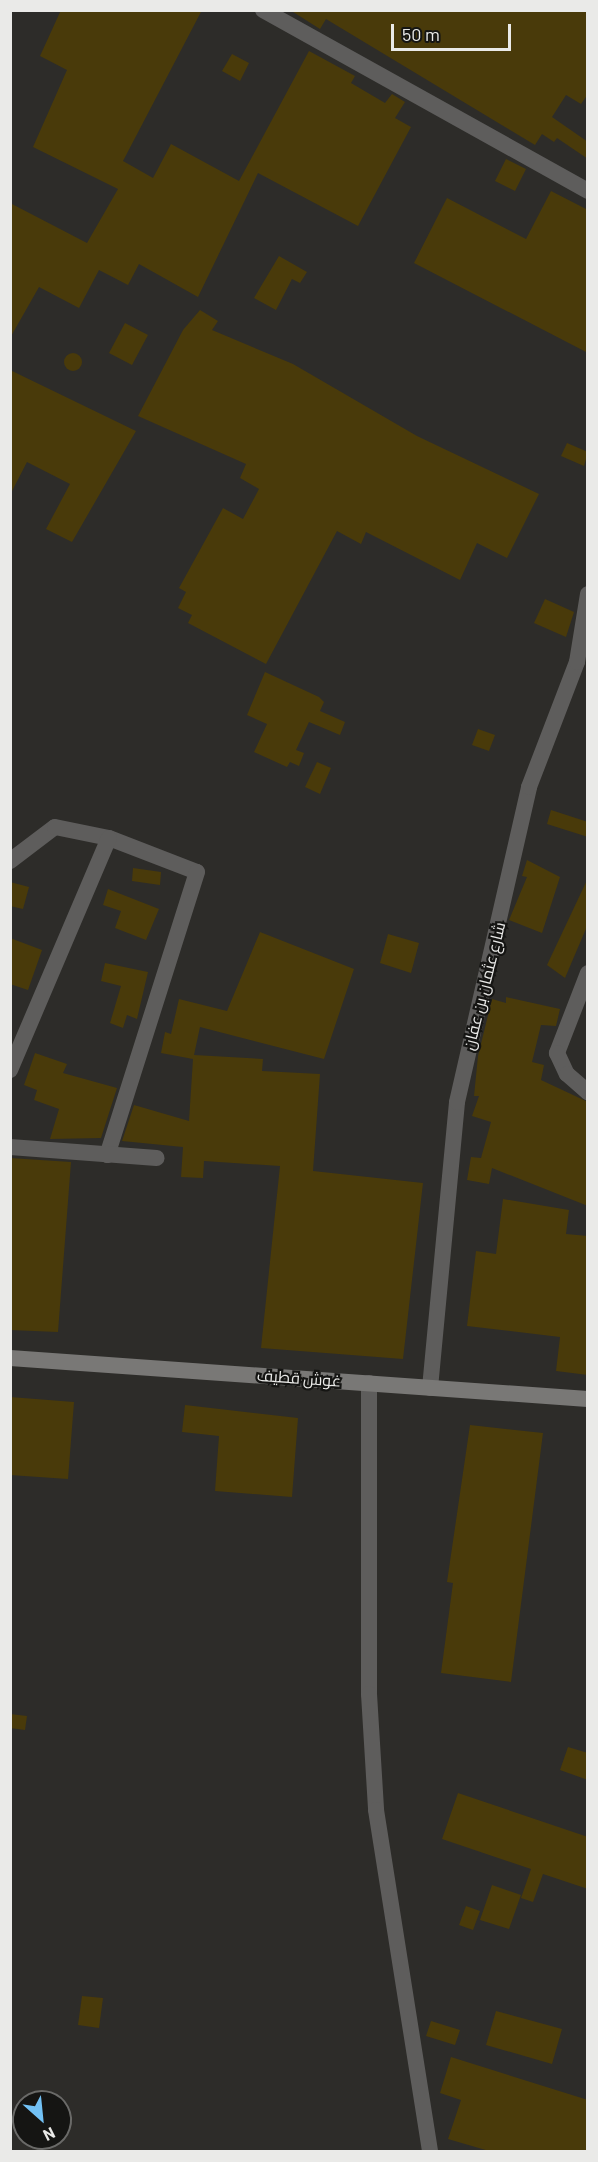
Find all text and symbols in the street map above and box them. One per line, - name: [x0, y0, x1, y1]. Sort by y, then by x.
- scale bar: [394, 12, 514, 50]
- text: 50 m: [402, 23, 440, 45]
- street label: شارع عثمان بن عفان: [459, 920, 509, 1052]
- street label: غوش قطيف: [256, 1365, 342, 1391]
- north arrow: [12, 2090, 72, 2150]
- text: N: [40, 2124, 59, 2146]

